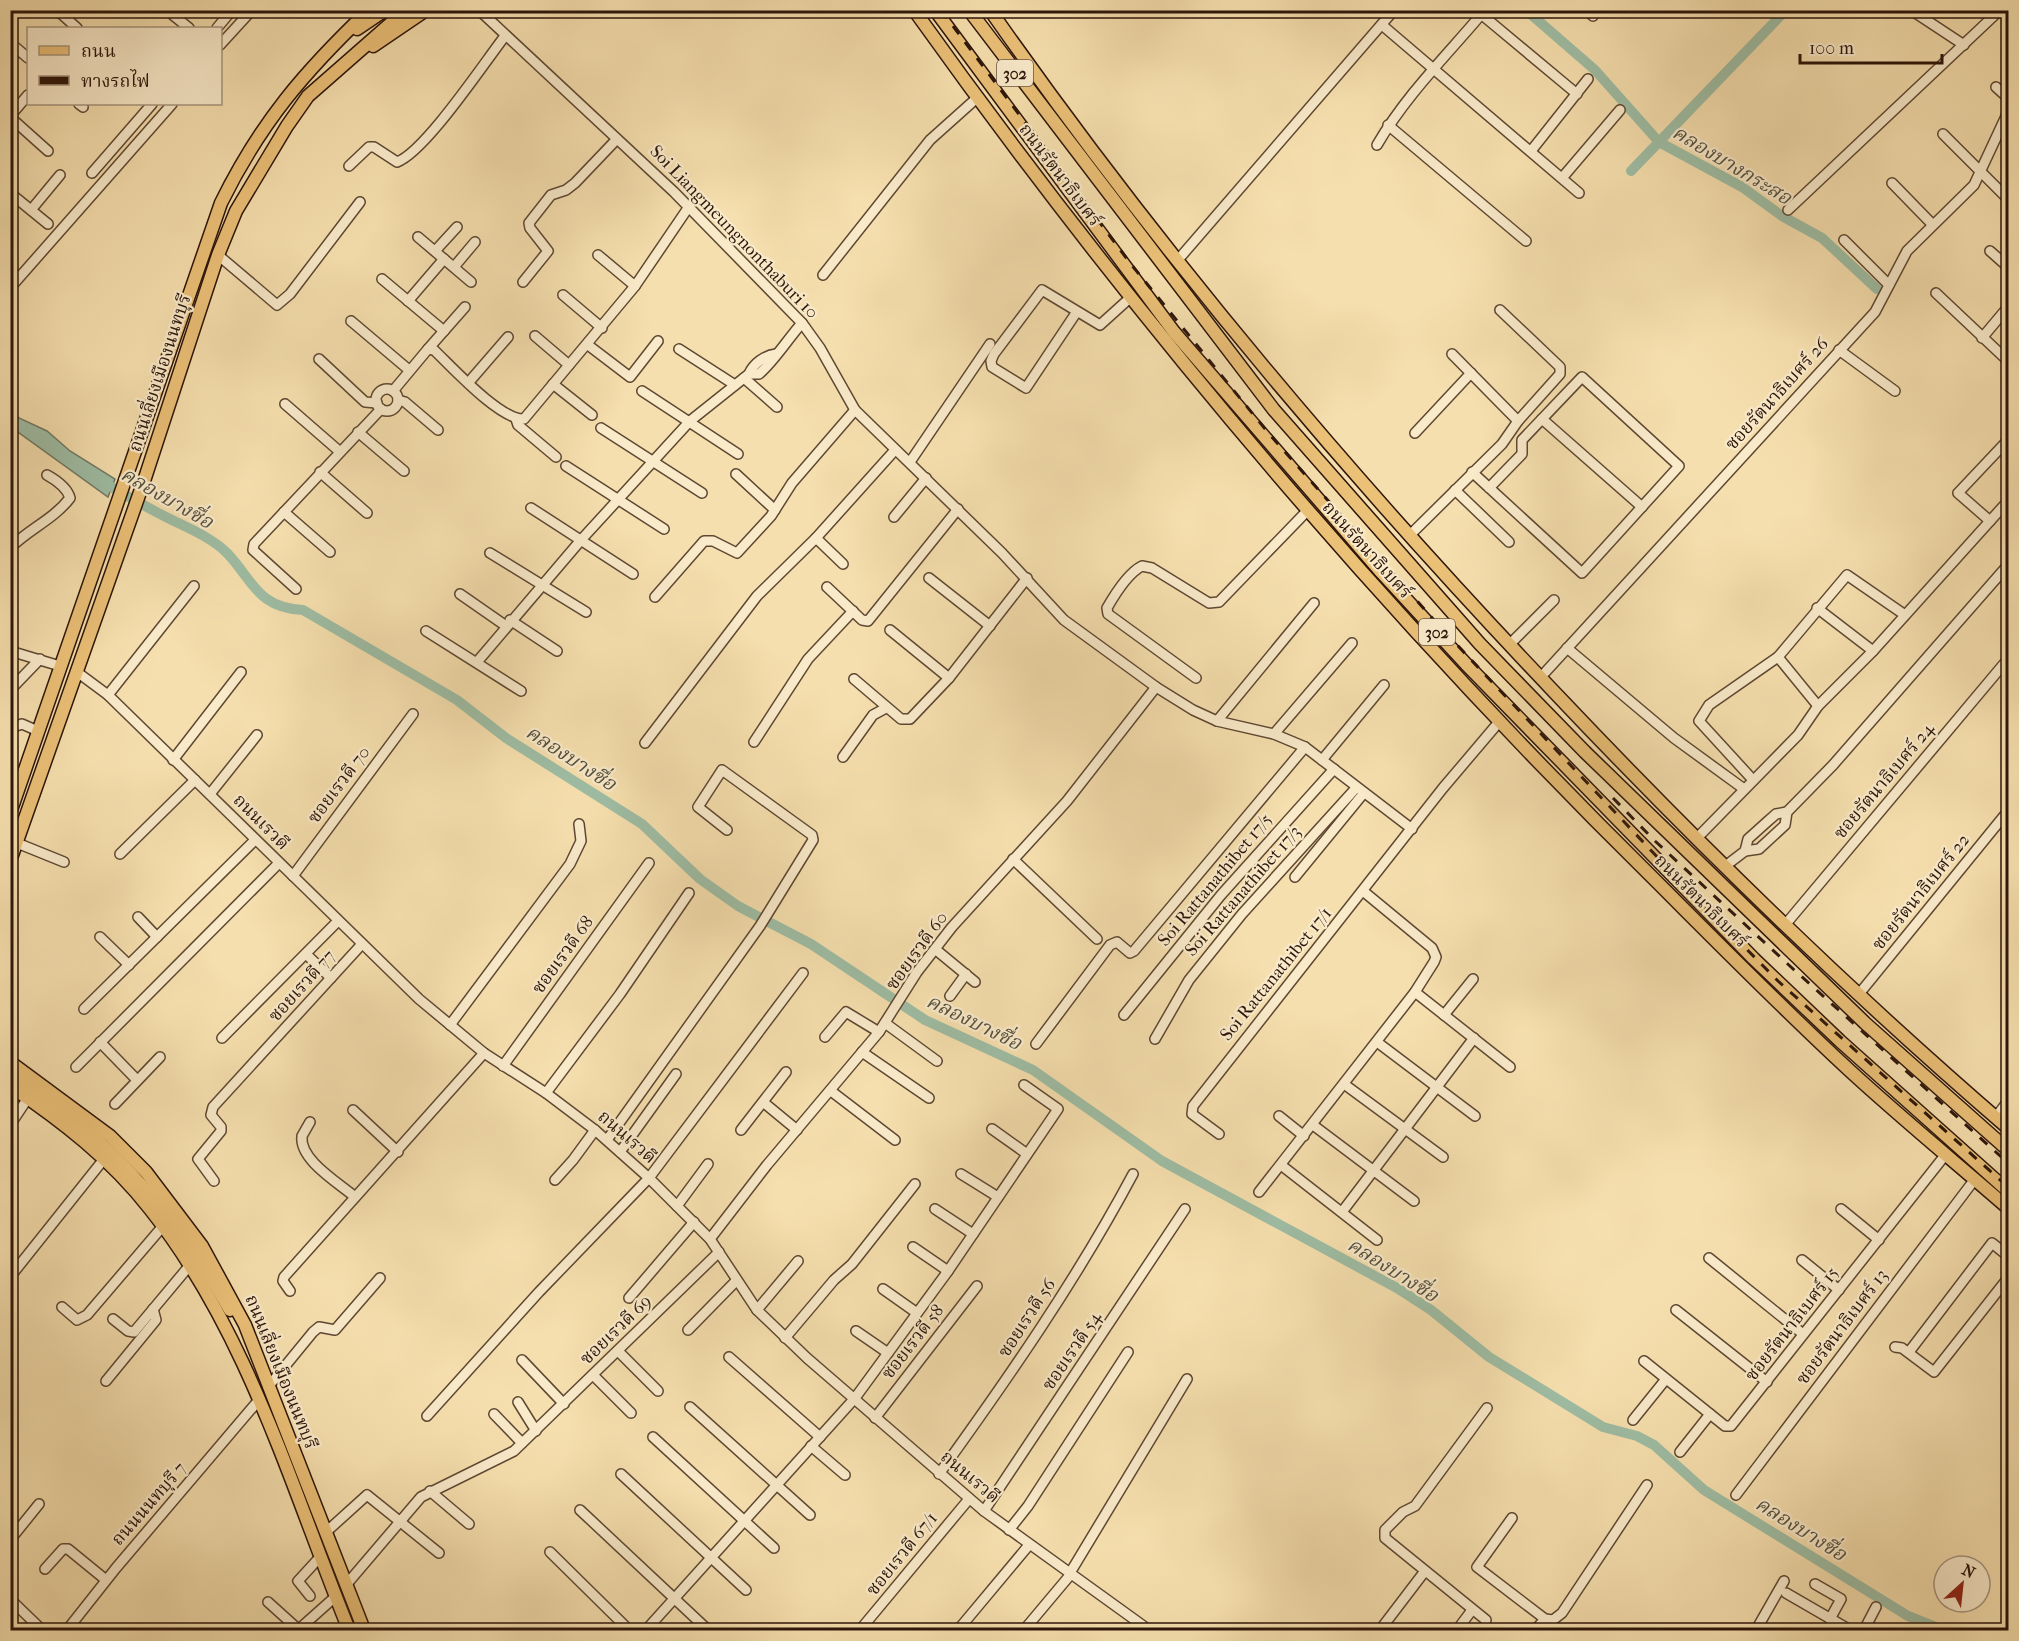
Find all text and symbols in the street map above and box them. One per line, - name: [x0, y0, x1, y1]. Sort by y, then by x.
- legend: [27, 27, 222, 105]
- scale bar: [1800, 27, 1942, 65]
- text: 100 m: [1809, 38, 1854, 59]
- text: ถนน: [81, 41, 116, 62]
- road number: 302: [997, 60, 1033, 86]
- text: ทางรถไฟ: [81, 69, 150, 92]
- street label: ถนนรัตนาธิเบศร์: [1014, 119, 1107, 231]
- water label: คลองบางกระสอ: [1669, 121, 1797, 210]
- street label: Soi Liangmeungnonthaburi 10: [645, 141, 823, 323]
- street label: ถนนเลี่ยงเมืองนนทบุรี: [121, 290, 196, 455]
- street label: ซอยรัตนาธิเบศร์ 26: [1720, 333, 1833, 454]
- water label: คลองบางซื่อ: [117, 459, 220, 534]
- street label: ถนนรัตนาธิเบศร์: [1318, 496, 1418, 604]
- road number: 302: [1419, 619, 1455, 645]
- water label: คลองบางซื่อ: [522, 717, 624, 796]
- street label: ซอยรัตนาธิเบศร์ 24: [1829, 718, 1939, 843]
- street label: ซอยเรวดี 70: [303, 743, 375, 827]
- street label: ถนนเรวดี: [229, 790, 293, 854]
- street label: Soi Rattanathibet 17/5: [1153, 809, 1277, 951]
- street label: Soi Rattanathibet 17/3: [1181, 821, 1305, 961]
- street label: ซอยรัตนาธิเบศร์ 22: [1867, 829, 1974, 954]
- street label: ถนนรัตนาธิเบศร์: [1650, 849, 1754, 953]
- street label: Soi Rattanathibet 17/1: [1216, 903, 1336, 1045]
- street label: ซอยเรวดี 60: [882, 908, 952, 994]
- street label: ซอยเรวดี 68: [528, 912, 598, 998]
- street label: ซอยเรวดี 77: [264, 946, 340, 1026]
- water label: คลองบางซื่อ: [923, 986, 1028, 1055]
- street label: ถนนเรวดี: [593, 1106, 661, 1168]
- water label: คลองบางซื่อ: [1343, 1230, 1446, 1308]
- street label: ซอยรัตนาธิเบศร์ 15: [1740, 1262, 1843, 1385]
- street label: ซอยรัตนาธิเบศร์ 13: [1791, 1265, 1892, 1389]
- street label: ซอยเรวดี 56: [994, 1275, 1060, 1361]
- street label: ถนนเลี่ยงเมืองนนทบุรี: [240, 1290, 325, 1453]
- street label: ซอยเรวดี 69: [576, 1291, 656, 1369]
- street label: ซอยเรวดี 58: [877, 1301, 949, 1383]
- street label: ซอยเรวดี 54: [1038, 1307, 1106, 1394]
- street label: ถนนเรวดี: [936, 1446, 1004, 1508]
- street label: ถนนนนทบุรี 7: [107, 1458, 192, 1550]
- water label: คลองบางซื่อ: [1751, 1489, 1854, 1567]
- street label: ซอยเรวดี 67/1: [862, 1508, 942, 1600]
- north arrow: [1932, 1554, 1992, 1614]
- text: N: [1959, 1560, 1979, 1583]

